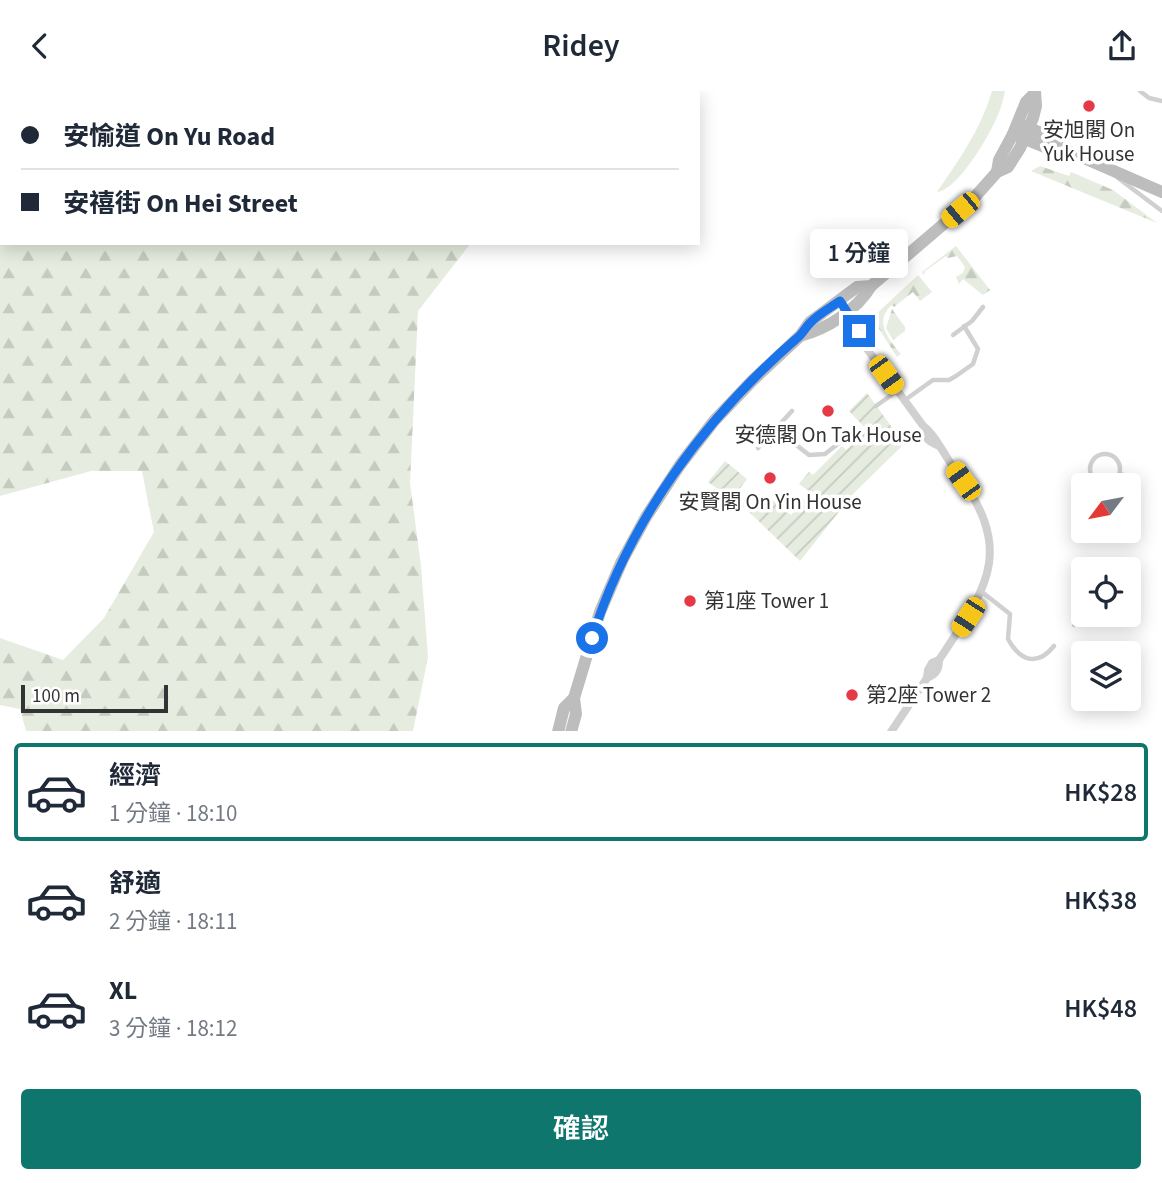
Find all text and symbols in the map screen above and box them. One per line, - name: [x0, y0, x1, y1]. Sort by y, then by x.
- text: Ridey: [542, 23, 620, 69]
- icon: back: [21, 27, 59, 65]
- icon: share: [1103, 27, 1141, 65]
- marker: 安旭閣 On Yuk House: [1081, 98, 1097, 114]
- place label: 安旭閣 On Yuk House: [1042, 115, 1135, 169]
- text: 安愉道 On Yu Road: [63, 118, 275, 155]
- text: 安禧街 On Hei Street: [63, 185, 298, 222]
- car: [938, 188, 983, 232]
- callout: 1 分鐘: [810, 229, 908, 279]
- text: 1 分鐘: [828, 237, 890, 270]
- route end: [843, 315, 875, 347]
- car: [866, 352, 907, 398]
- marker: 安德閣 On Tak House: [820, 403, 836, 419]
- place label: 安德閣 On Tak House: [734, 420, 922, 450]
- car: [943, 458, 984, 504]
- marker: 安賢閣 On Yin House: [762, 470, 778, 486]
- north arrow: [1071, 473, 1141, 543]
- map controls: [1071, 473, 1141, 711]
- place label: 安賢閣 On Yin House: [678, 487, 862, 517]
- button: locate: [1071, 557, 1141, 627]
- place label: 第1座 Tower 1: [704, 586, 829, 616]
- marker: 第1座 Tower 1: [682, 593, 698, 609]
- car: [948, 594, 989, 640]
- route start: [576, 622, 608, 654]
- button: layers: [1071, 641, 1141, 711]
- place label: 第2座 Tower 2: [866, 680, 991, 710]
- scale bar: [21, 683, 168, 714]
- text: 100 m: [32, 683, 80, 710]
- marker: 第2座 Tower 2: [844, 687, 860, 703]
- text: 經濟: [109, 757, 161, 794]
- icon: car: [25, 761, 88, 824]
- text: HK$28: [1064, 774, 1137, 811]
- text: 1 分鐘 · 18:10: [109, 797, 237, 830]
- text: 舒適: [109, 865, 161, 902]
- icon: car: [25, 869, 88, 932]
- text: HK$38: [1064, 882, 1137, 919]
- text: 2 分鐘 · 18:11: [109, 905, 237, 938]
- text: XL: [109, 972, 137, 1009]
- icon: car: [25, 977, 88, 1040]
- text: HK$48: [1064, 990, 1137, 1027]
- text: 3 分鐘 · 18:12: [109, 1012, 237, 1045]
- button: 確認: [21, 1089, 1141, 1169]

